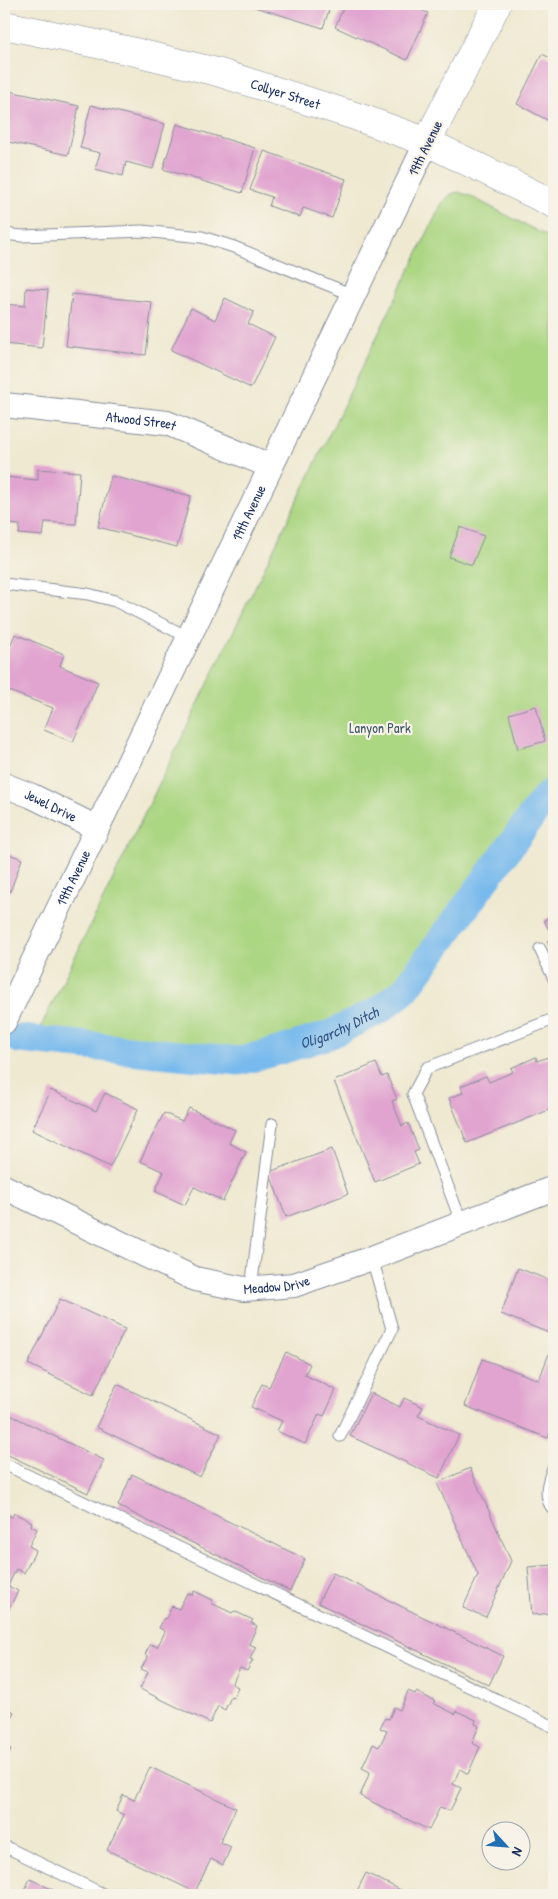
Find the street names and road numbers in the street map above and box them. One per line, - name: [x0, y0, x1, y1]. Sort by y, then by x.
- street label: Collyer Street: [248, 73, 323, 113]
- street label: 19th Avenue: [403, 116, 446, 179]
- street label: Atwood Street: [105, 406, 180, 435]
- street label: 19th Avenue: [227, 481, 270, 544]
- street label: Jewel Drive: [22, 784, 81, 826]
- street label: 19th Avenue: [51, 846, 95, 909]
- street label: Meadow Drive: [243, 1270, 313, 1298]

